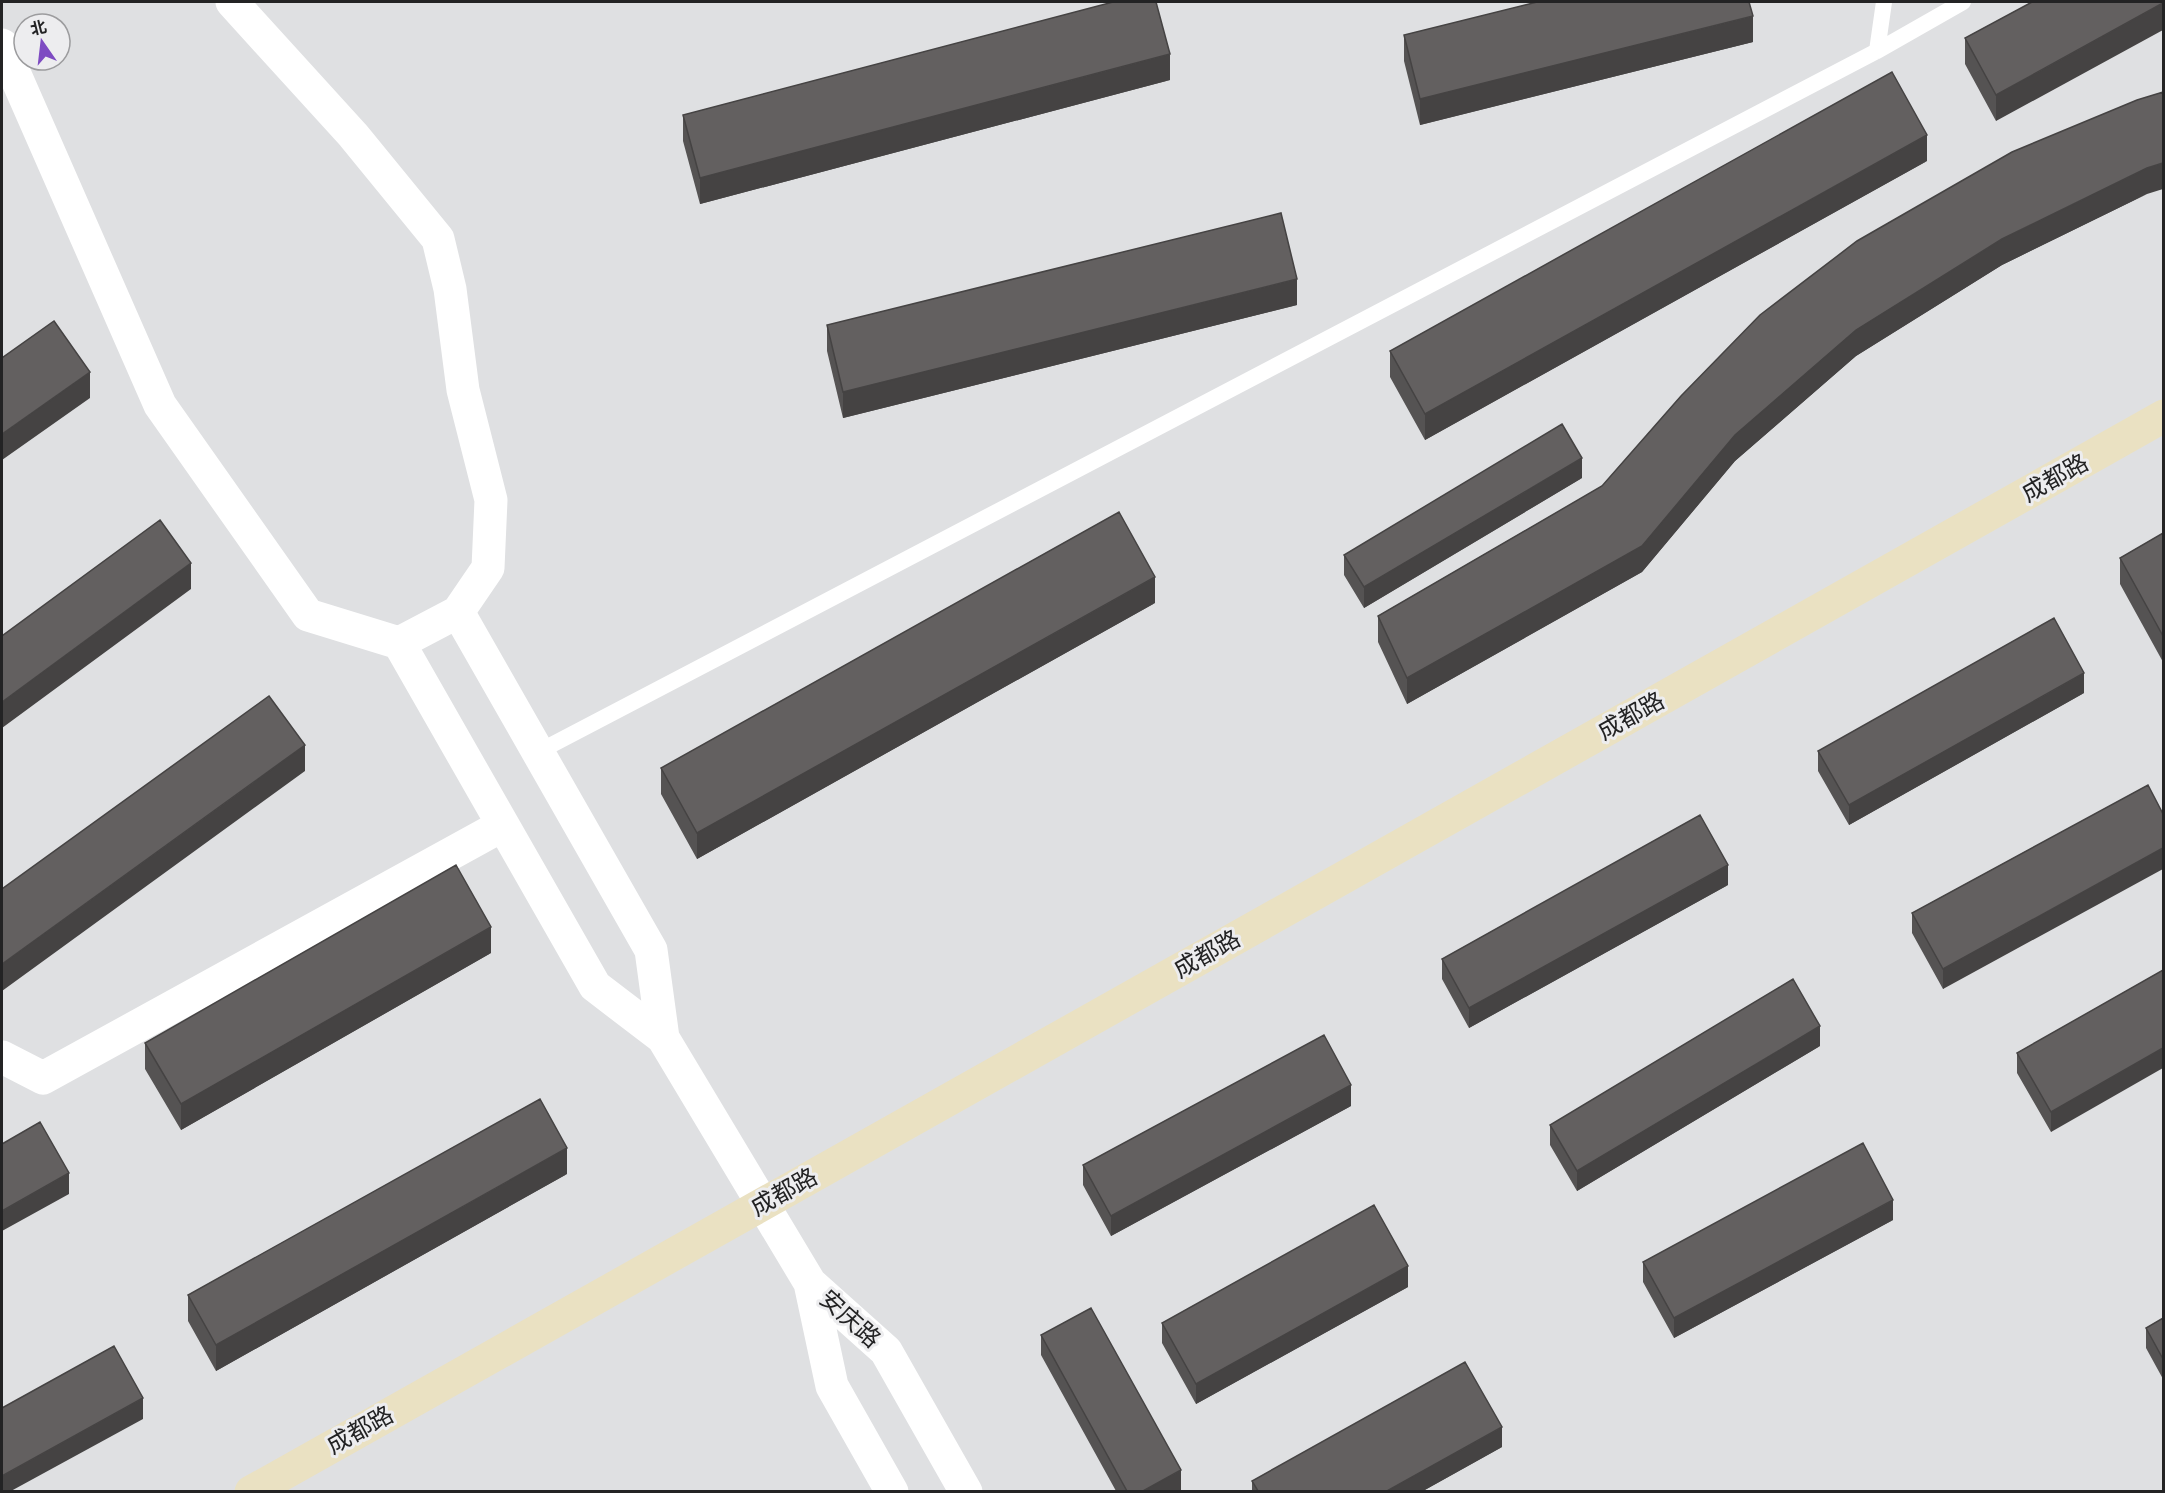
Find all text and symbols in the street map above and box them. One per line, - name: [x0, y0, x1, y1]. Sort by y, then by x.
- north arrow: [12, 12, 72, 72]
- text: 北: [28, 15, 49, 41]
- street label: 成都路: [2015, 445, 2095, 510]
- street label: 成都路: [1591, 683, 1671, 748]
- street label: 成都路: [1167, 921, 1247, 986]
- street label: 成都路: [744, 1159, 824, 1224]
- street label: 安庆路: [812, 1282, 889, 1356]
- street label: 成都路: [320, 1397, 400, 1462]

